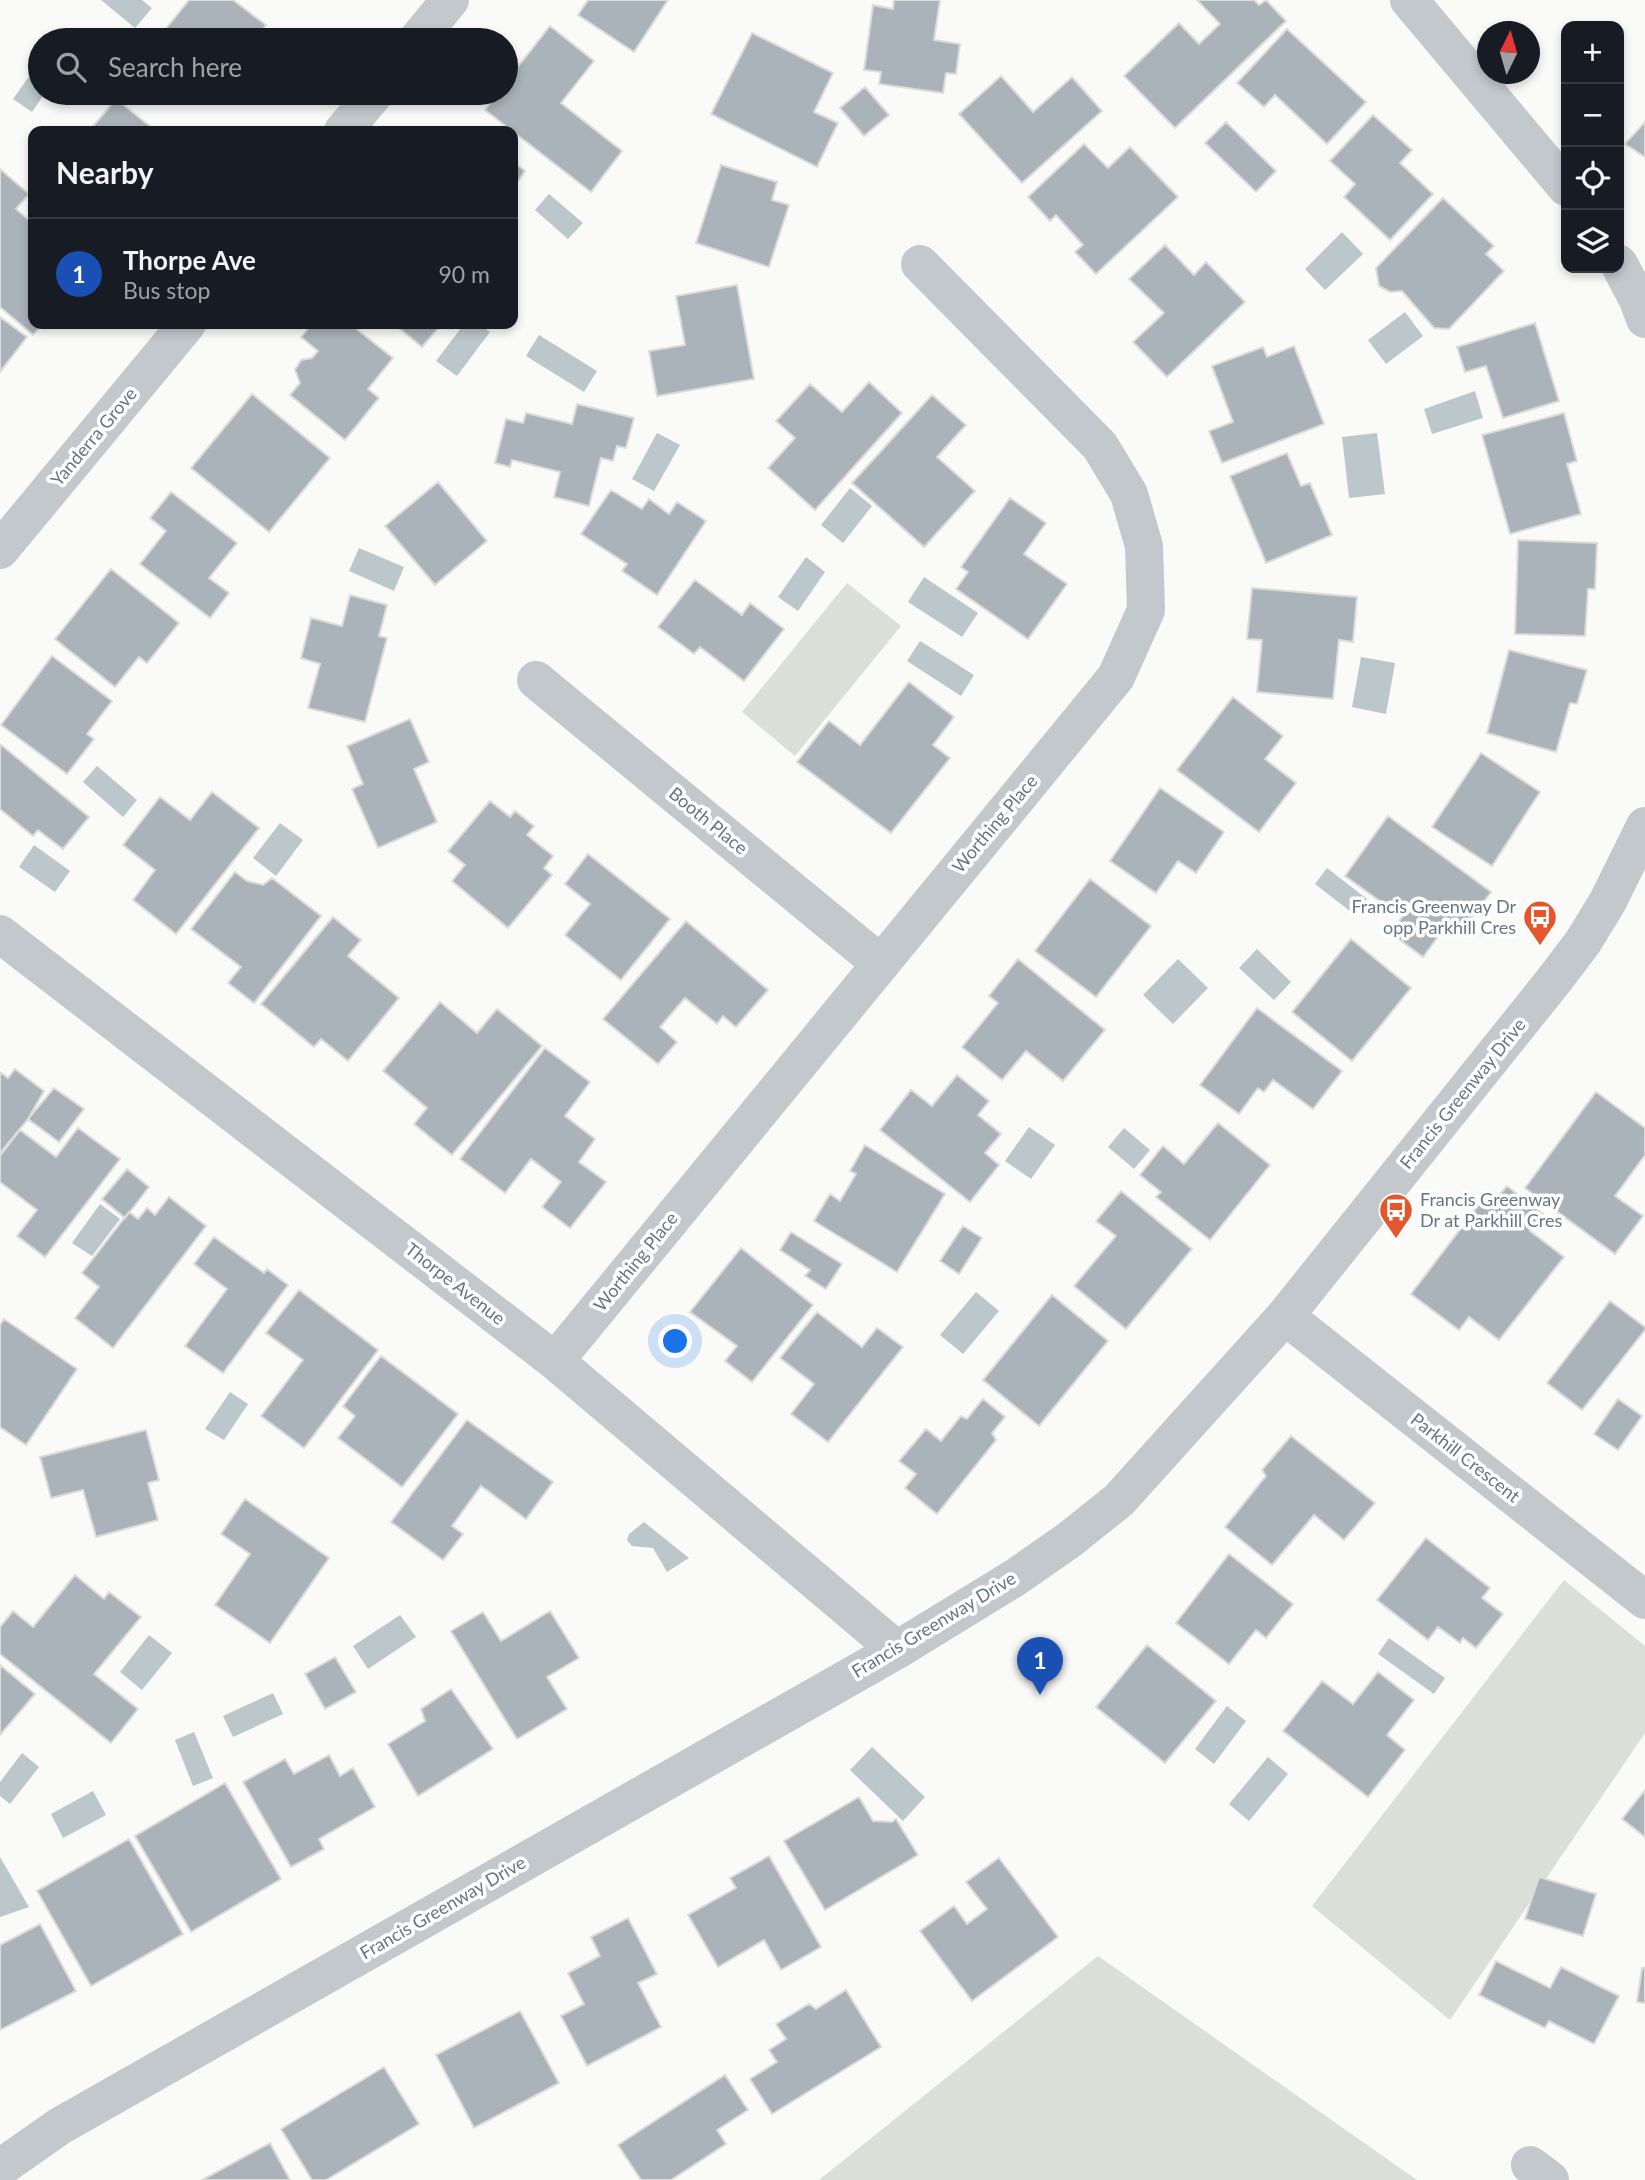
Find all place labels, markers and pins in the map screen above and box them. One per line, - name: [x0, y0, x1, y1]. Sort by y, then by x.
- place label: Francis Greenway Dr opp Parkhill Cres: [1351, 895, 1516, 938]
- bus stop icon: Francis Greenway Dr opp Parkhill Cres: [1521, 898, 1559, 947]
- place label: Francis Greenway Dr at Parkhill Cres: [1420, 1188, 1562, 1231]
- bus stop icon: Francis Greenway Dr at Parkhill Cres: [1377, 1191, 1415, 1240]
- pin: 1: [1017, 1637, 1063, 1695]

